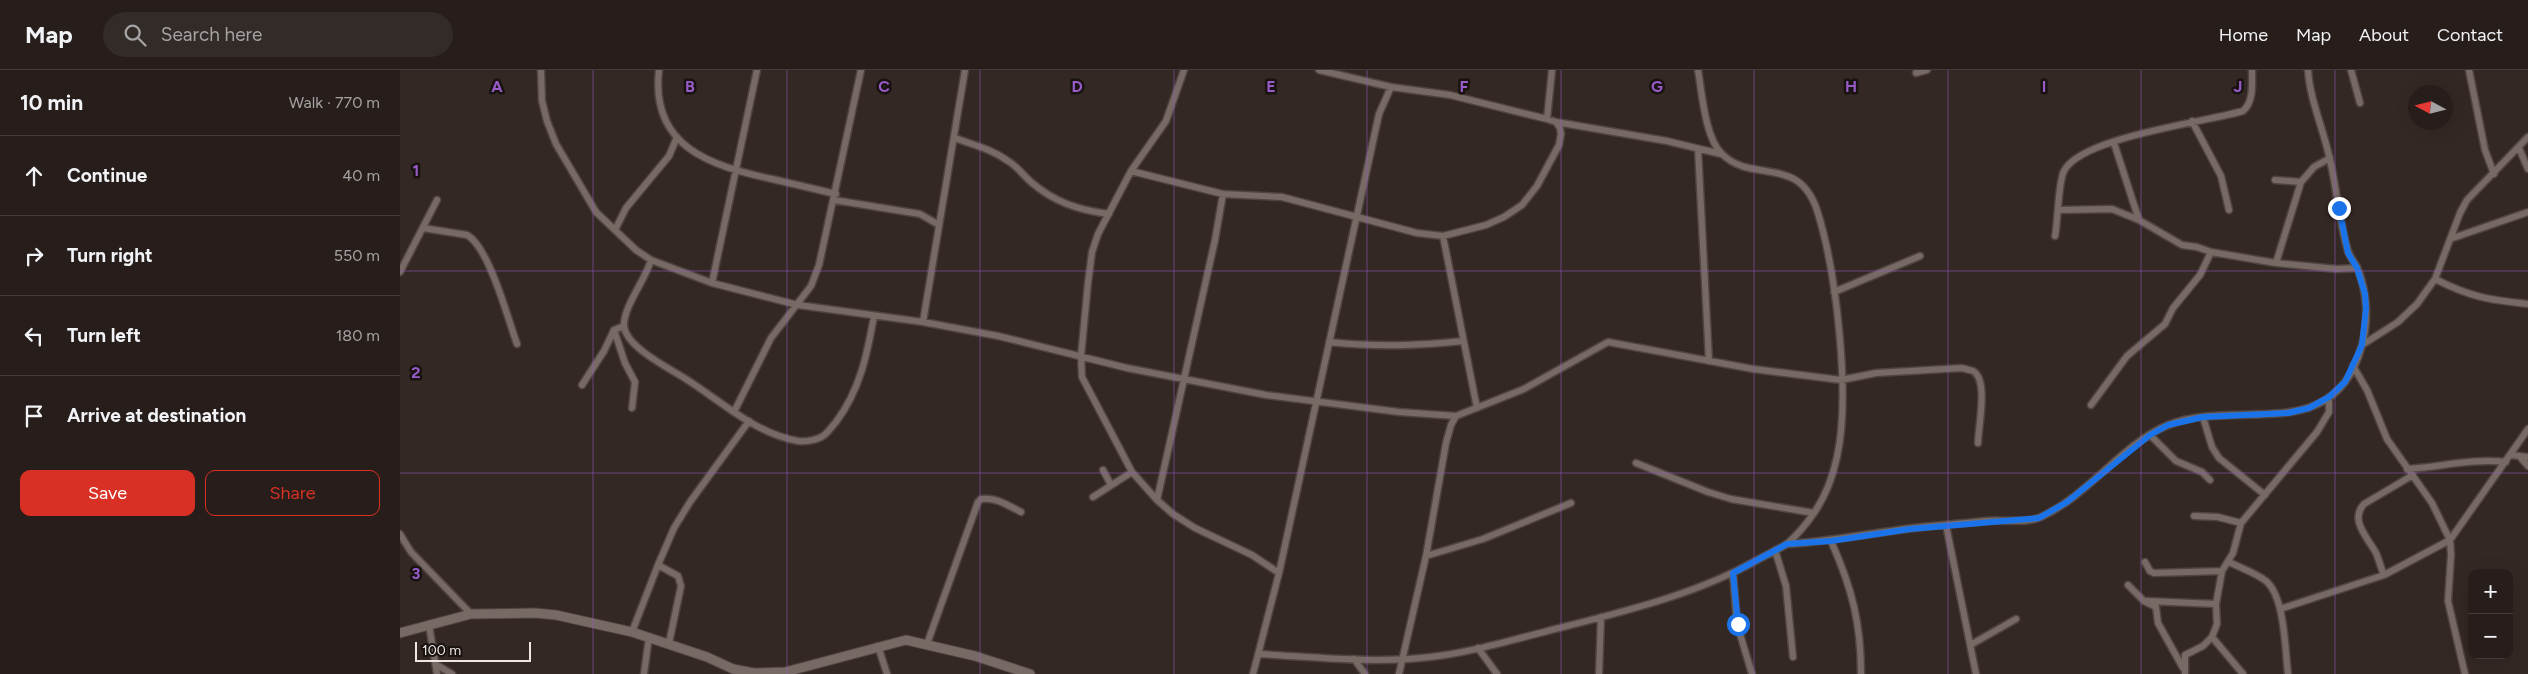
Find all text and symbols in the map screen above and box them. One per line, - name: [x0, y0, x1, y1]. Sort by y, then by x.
- search box: [103, 12, 453, 57]
- text: Map: [25, 20, 73, 49]
- icon: search: [121, 21, 149, 49]
- text: Search here: [161, 23, 262, 46]
- text: Home: [2219, 24, 2268, 46]
- text: Map: [2296, 24, 2331, 46]
- text: About: [2359, 24, 2409, 46]
- text: Contact: [2437, 24, 2503, 46]
- text: A: [491, 77, 503, 96]
- text: B: [685, 77, 695, 96]
- text: C: [878, 77, 890, 96]
- text: D: [1071, 77, 1083, 96]
- text: E: [1266, 77, 1276, 96]
- text: F: [1460, 77, 1469, 96]
- text: G: [1651, 77, 1663, 96]
- text: H: [1845, 77, 1857, 96]
- text: I: [2042, 77, 2046, 96]
- text: J: [2234, 77, 2242, 96]
- north arrow: [2408, 85, 2453, 130]
- text: 10 min: [20, 90, 83, 115]
- text: Walk · 770 m: [289, 93, 380, 112]
- text: 1: [413, 161, 419, 180]
- icon: ahead: [20, 162, 48, 190]
- text: Continue: [67, 164, 147, 187]
- text: 40 m: [342, 166, 380, 185]
- route end: [2328, 197, 2351, 220]
- icon: right: [20, 242, 48, 270]
- text: Turn right: [67, 244, 153, 267]
- text: 550 m: [334, 246, 380, 265]
- icon: left: [20, 322, 48, 350]
- text: Turn left: [67, 324, 141, 347]
- text: 180 m: [336, 326, 380, 345]
- text: 2: [411, 363, 421, 382]
- icon: arrive: [20, 402, 48, 430]
- text: Arrive at destination: [67, 404, 246, 427]
- button: Save: [20, 470, 195, 516]
- button: Share: [205, 470, 380, 516]
- text: 3: [412, 564, 421, 583]
- map controls: [2468, 569, 2513, 659]
- button: +: [2468, 569, 2513, 614]
- route start: [1727, 613, 1750, 636]
- button: −: [2468, 614, 2513, 659]
- scale bar: [415, 639, 531, 662]
- text: 100 m: [422, 642, 461, 659]

